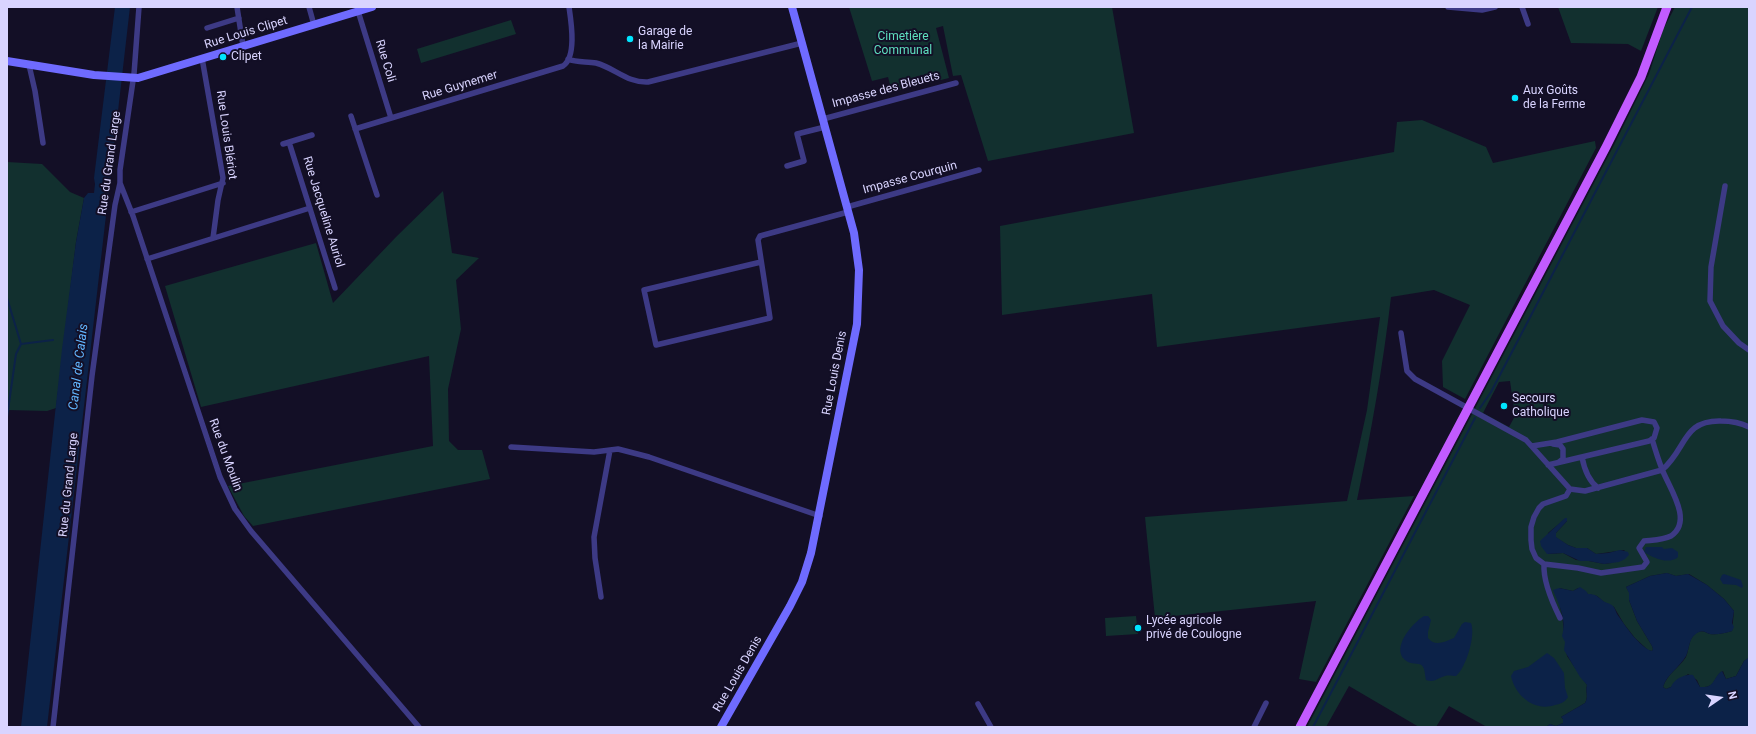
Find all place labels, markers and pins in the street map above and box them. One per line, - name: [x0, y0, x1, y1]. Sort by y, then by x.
- place label: Garage de la Mairie: [638, 25, 692, 53]
- marker: Garage de la Mairie: [625, 34, 635, 44]
- place label: Clipet: [231, 50, 262, 64]
- marker: Clipet: [218, 52, 228, 62]
- place label: Aux Goûts de la Ferme: [1523, 84, 1585, 112]
- marker: Aux Goûts de la Ferme: [1510, 93, 1520, 103]
- place label: Secours Catholique: [1512, 392, 1569, 420]
- marker: Secours Catholique: [1499, 401, 1509, 411]
- place label: Lycée agricole privé de Coulogne: [1146, 614, 1242, 642]
- marker: Lycée agricole privé de Coulogne: [1133, 623, 1143, 633]

